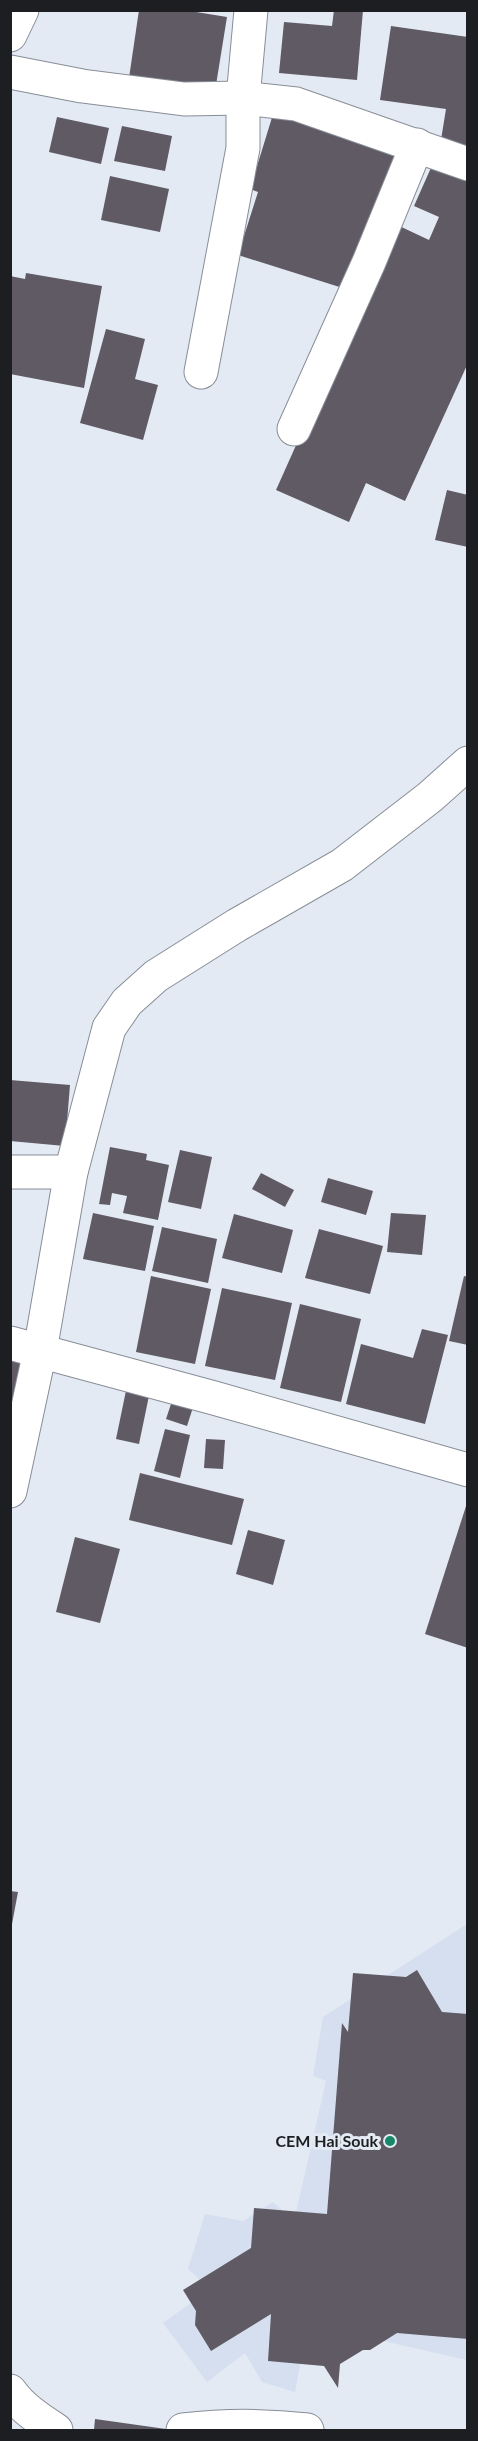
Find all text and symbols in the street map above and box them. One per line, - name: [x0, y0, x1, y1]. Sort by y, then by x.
- place label: CEM Hai Souk: [275, 2131, 378, 2150]
- marker: CEM Hai Souk: [383, 2134, 397, 2148]

